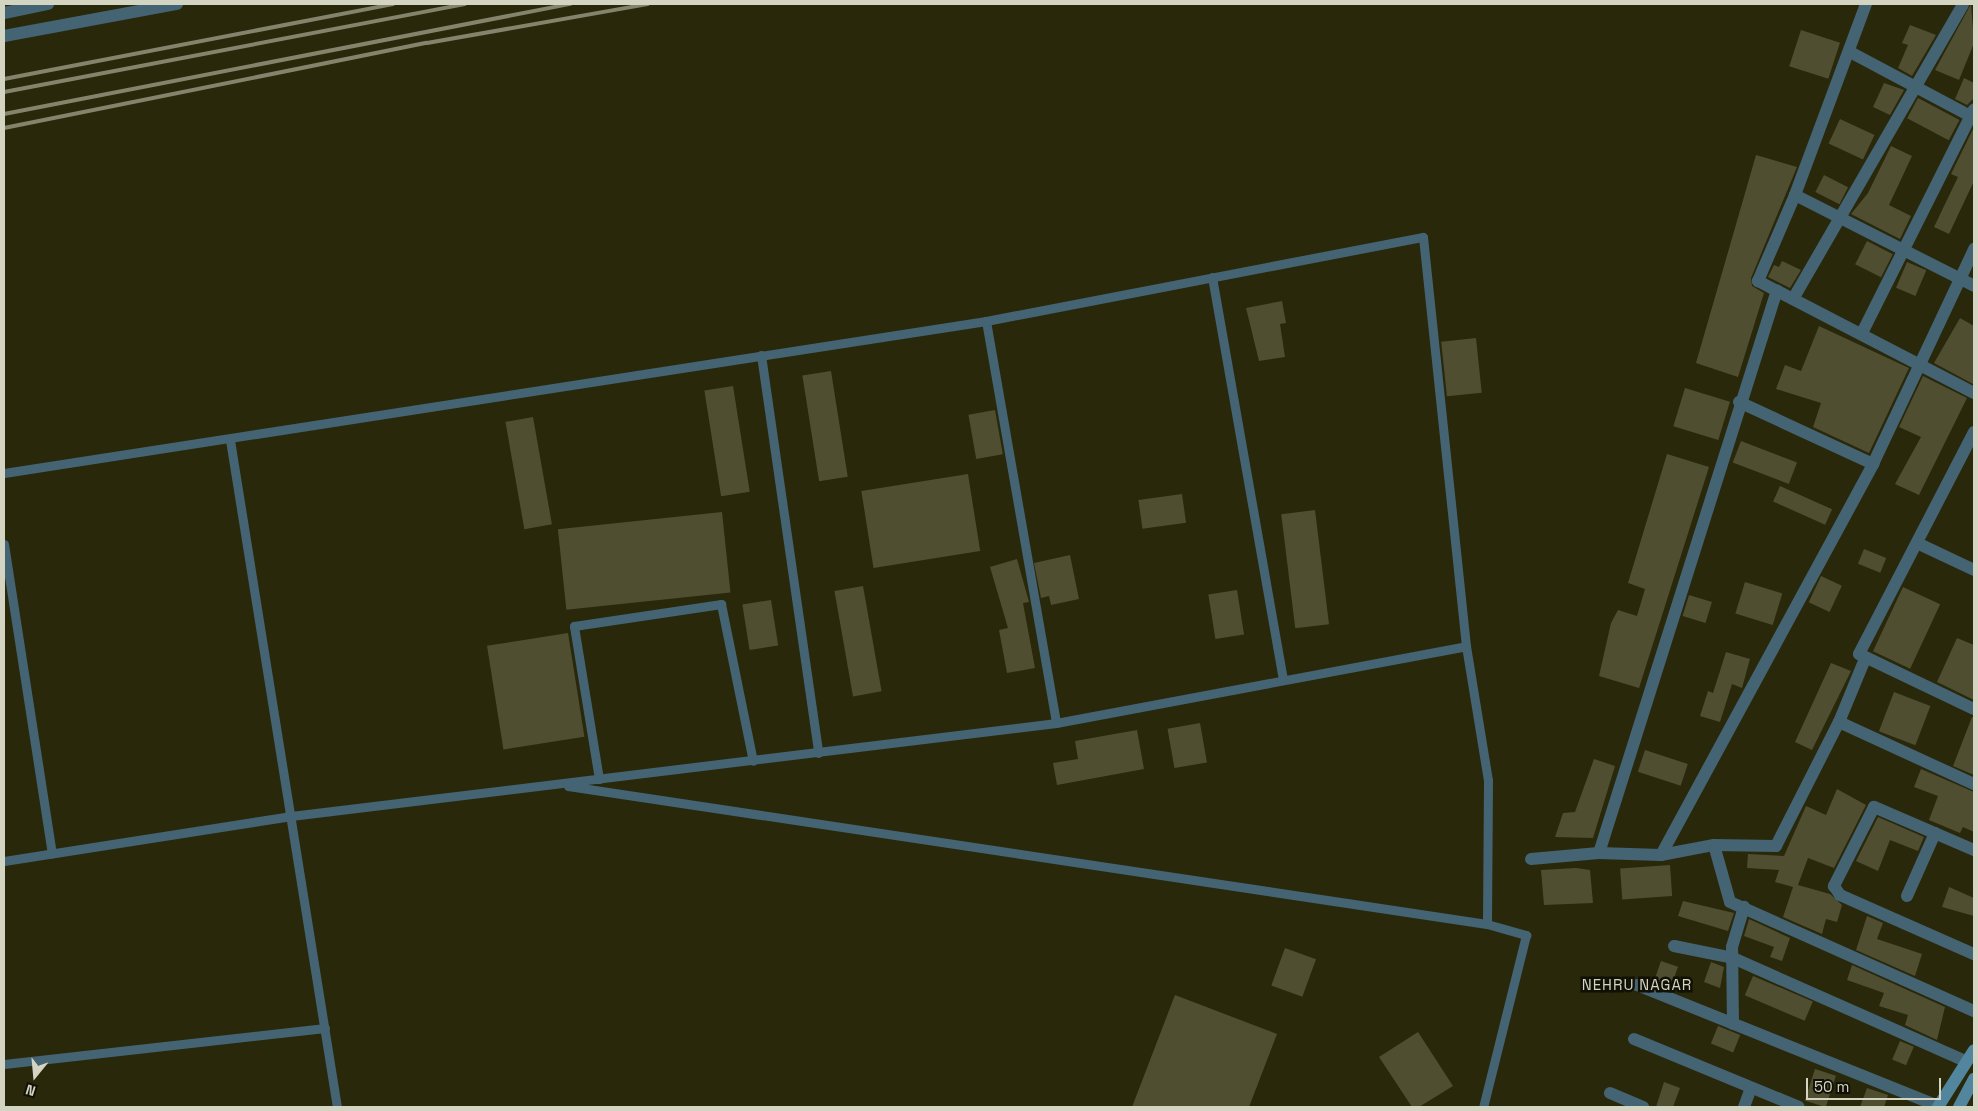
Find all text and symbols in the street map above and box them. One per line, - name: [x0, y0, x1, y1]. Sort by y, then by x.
- district label: NEHRU NAGAR: [1580, 976, 1694, 994]
- north arrow: [10, 1051, 60, 1101]
- scale bar: [1808, 1068, 1943, 1100]
- text: 50 m: [1814, 1077, 1849, 1096]
- text: N: [24, 1080, 38, 1100]

